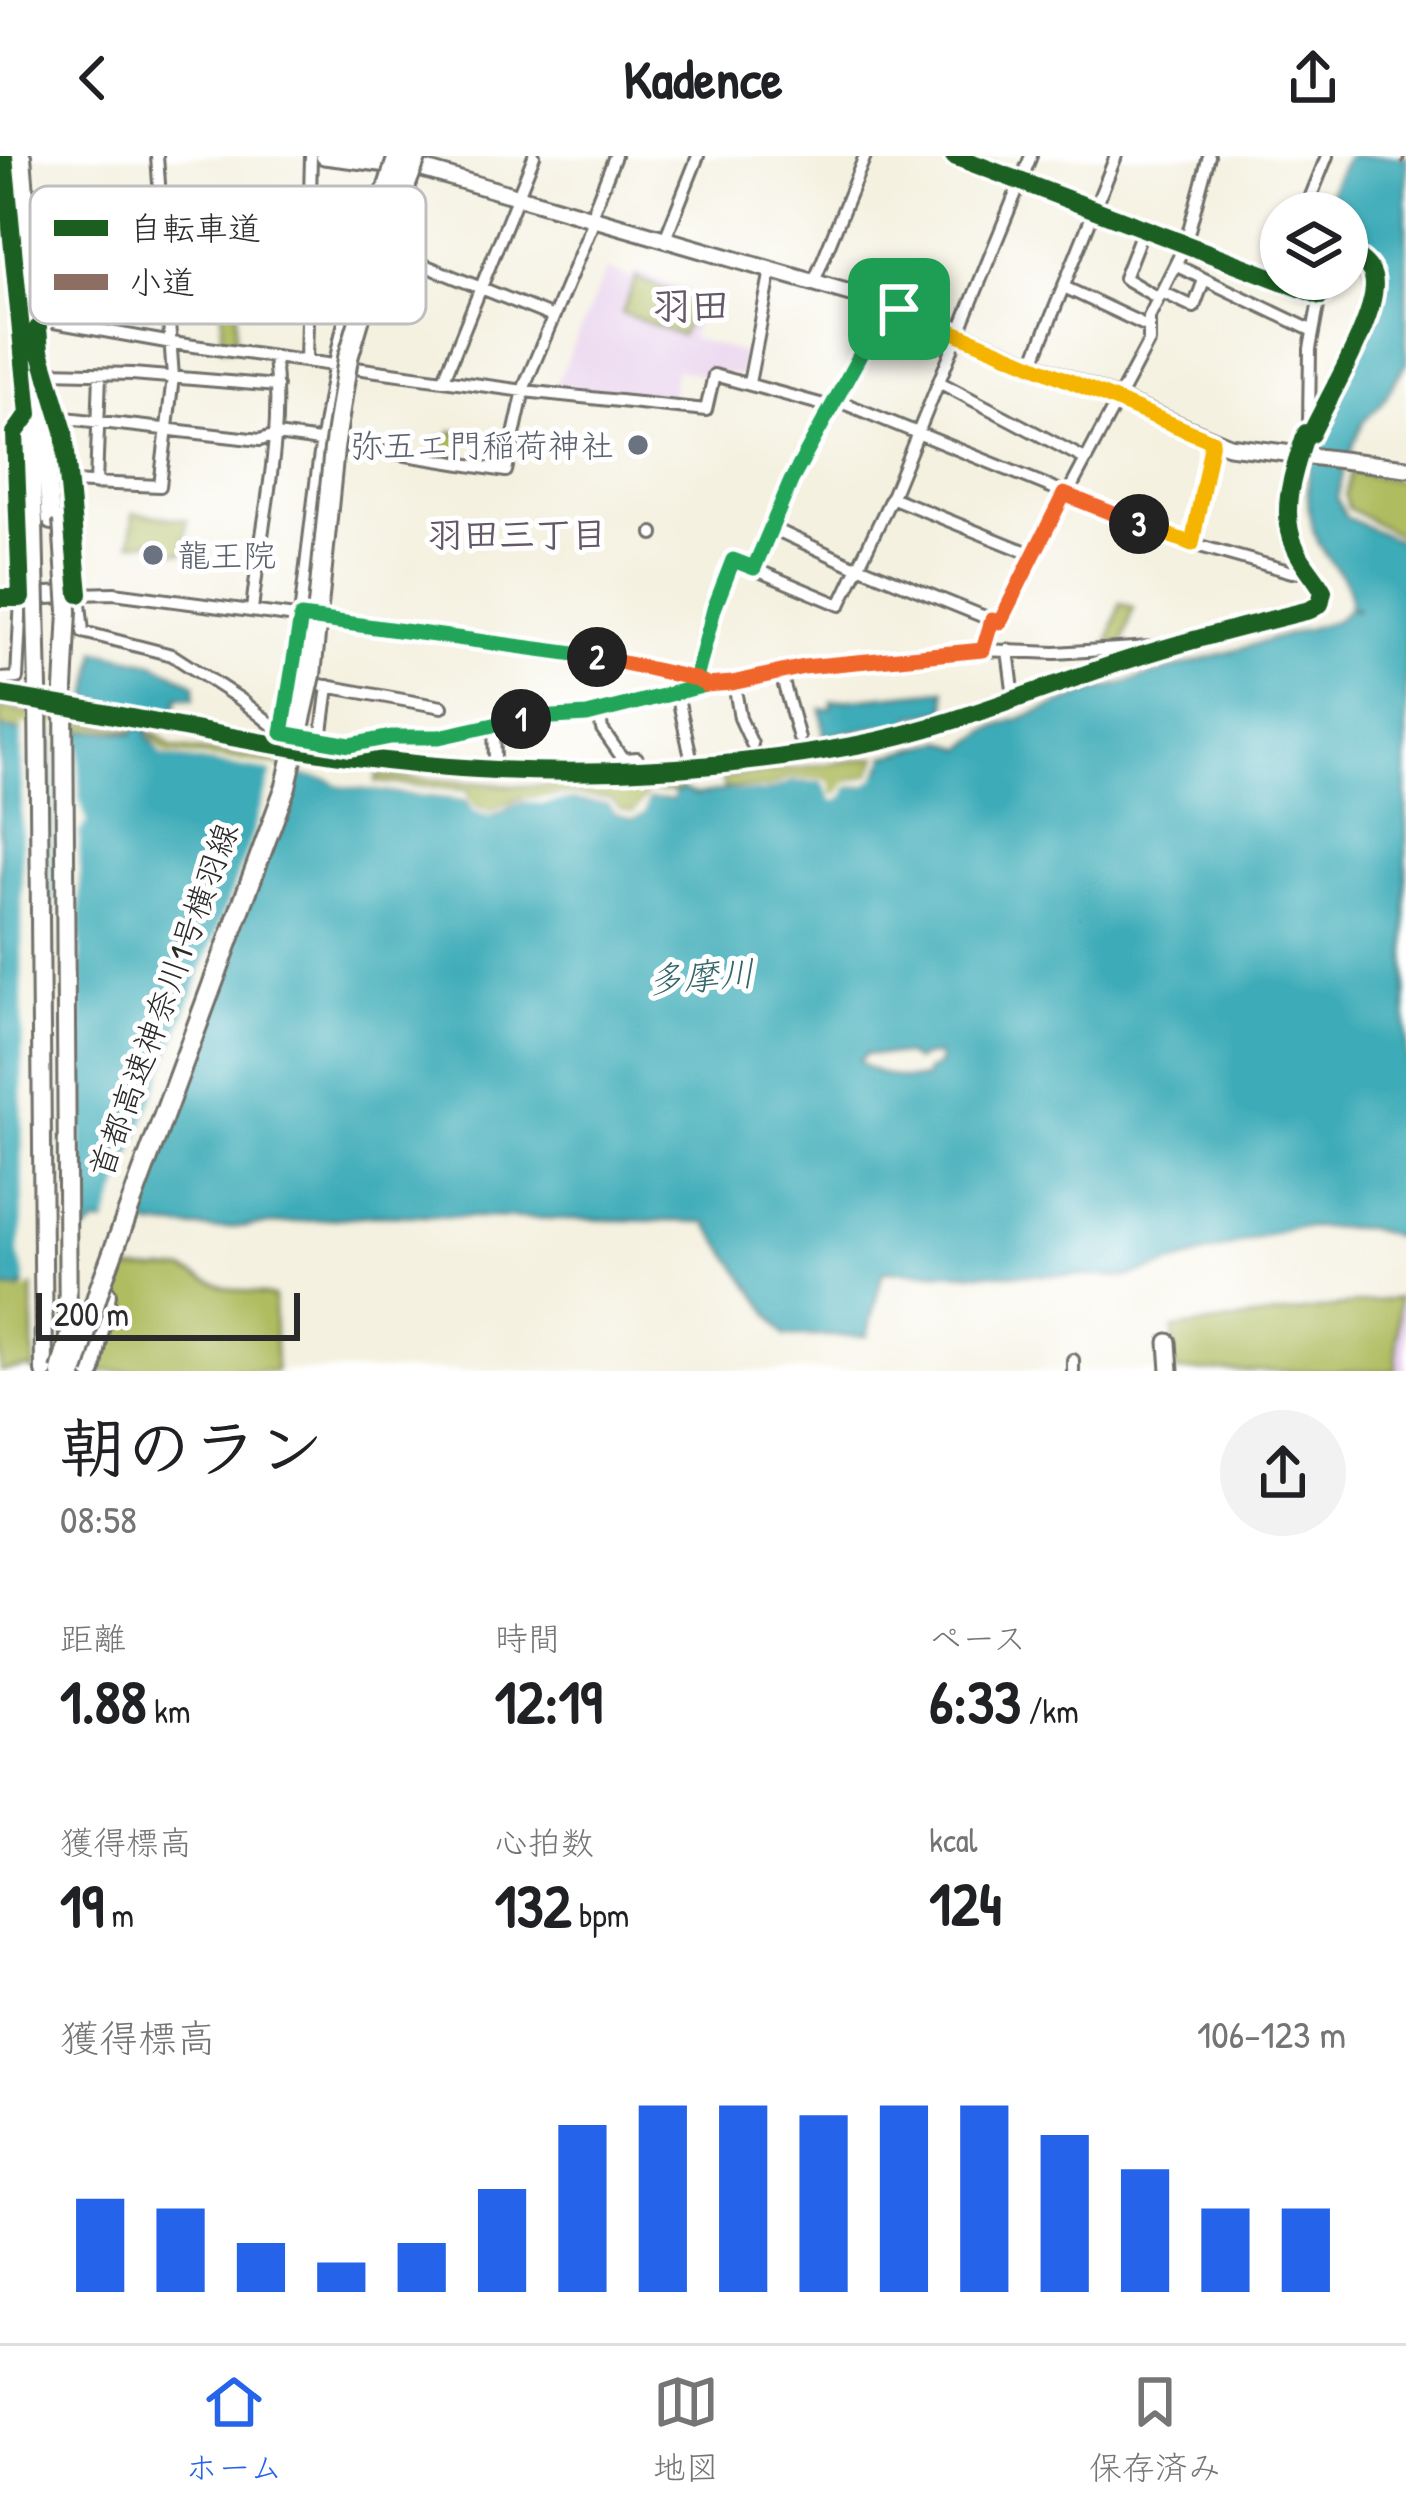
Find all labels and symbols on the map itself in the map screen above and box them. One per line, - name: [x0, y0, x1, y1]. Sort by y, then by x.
- legend: [30, 186, 426, 324]
- text: 自転車道: [129, 206, 261, 250]
- pin: [848, 258, 950, 360]
- text: 小道: [129, 260, 195, 304]
- district label: 羽田: [652, 278, 730, 331]
- place label: 弥五エ門稲荷神社: [350, 423, 614, 467]
- marker: 弥五エ門稲荷神社: [625, 432, 651, 458]
- pin: 3: [1109, 494, 1169, 554]
- district label: 羽田三丁目: [427, 509, 607, 558]
- place label: 龍王院: [177, 533, 276, 577]
- marker: 龍王院: [140, 542, 166, 568]
- pin: 2: [567, 627, 627, 687]
- pin: 1: [491, 689, 551, 749]
- street label: 首都高速神奈川1号横羽線: [78, 816, 248, 1184]
- water label: 多摩川: [645, 947, 757, 1004]
- scale bar: [36, 1287, 300, 1340]

